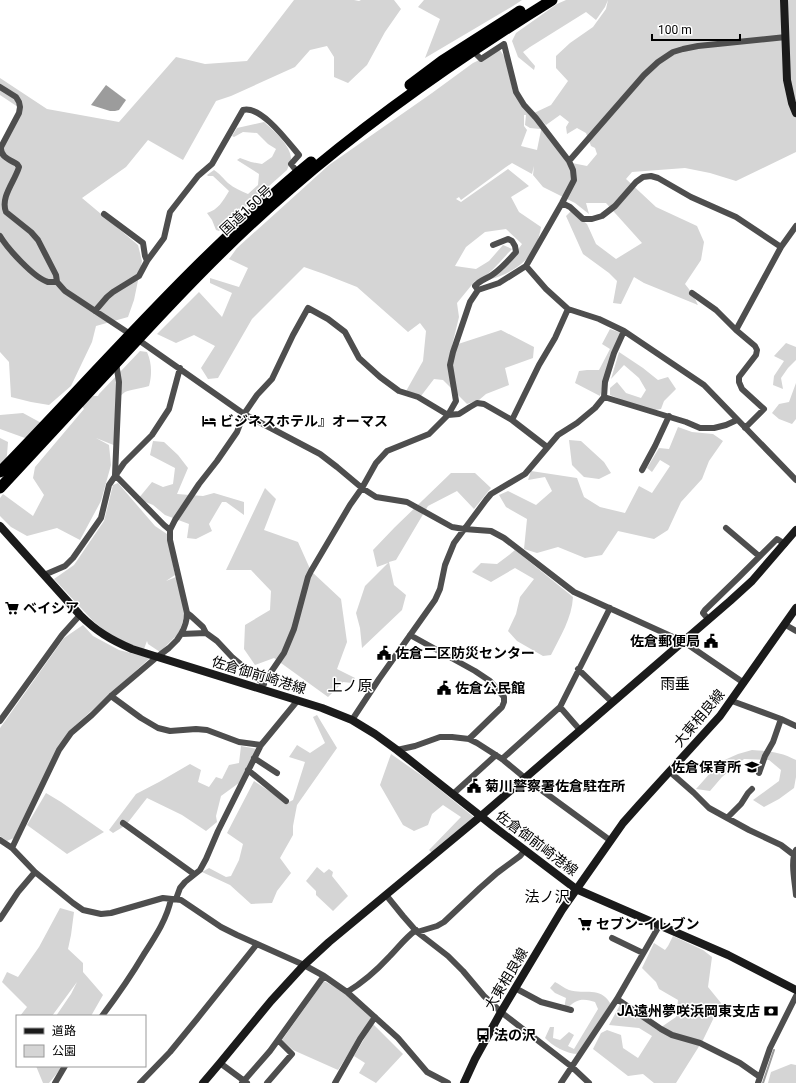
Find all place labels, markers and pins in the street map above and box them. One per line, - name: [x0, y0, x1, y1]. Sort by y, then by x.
- hotel icon: ビジネスホテル』オーマス: [201, 413, 217, 429]
- place label: ビジネスホテル』オーマス: [220, 413, 388, 429]
- supermarket icon: ベイシア: [4, 600, 20, 616]
- place label: ベイシア: [23, 600, 79, 616]
- place label: 佐倉郵便局: [630, 633, 700, 649]
- public building icon: 佐倉郵便局: [703, 633, 719, 649]
- public building icon: 佐倉二区防災センター: [376, 645, 392, 661]
- place label: 佐倉二区防災センター: [395, 645, 535, 661]
- public building icon: 佐倉公民館: [436, 680, 452, 696]
- place label: 佐倉公民館: [455, 680, 525, 696]
- place label: 佐倉保育所: [671, 759, 741, 775]
- school or university icon: 佐倉保育所: [744, 759, 760, 775]
- public building icon: 菊川警察署佐倉駐在所: [466, 778, 482, 794]
- place label: 菊川警察署佐倉駐在所: [485, 778, 625, 794]
- supermarket icon: セブン-イレブン: [577, 916, 593, 932]
- place label: セブン-イレブン: [596, 916, 700, 932]
- place label: JA遠州夢咲浜岡東支店: [617, 1003, 760, 1019]
- bank icon: JA遠州夢咲浜岡東支店: [763, 1003, 779, 1019]
- bus stop icon: 法の沢: [475, 1027, 491, 1043]
- place label: 法の沢: [494, 1027, 536, 1043]

